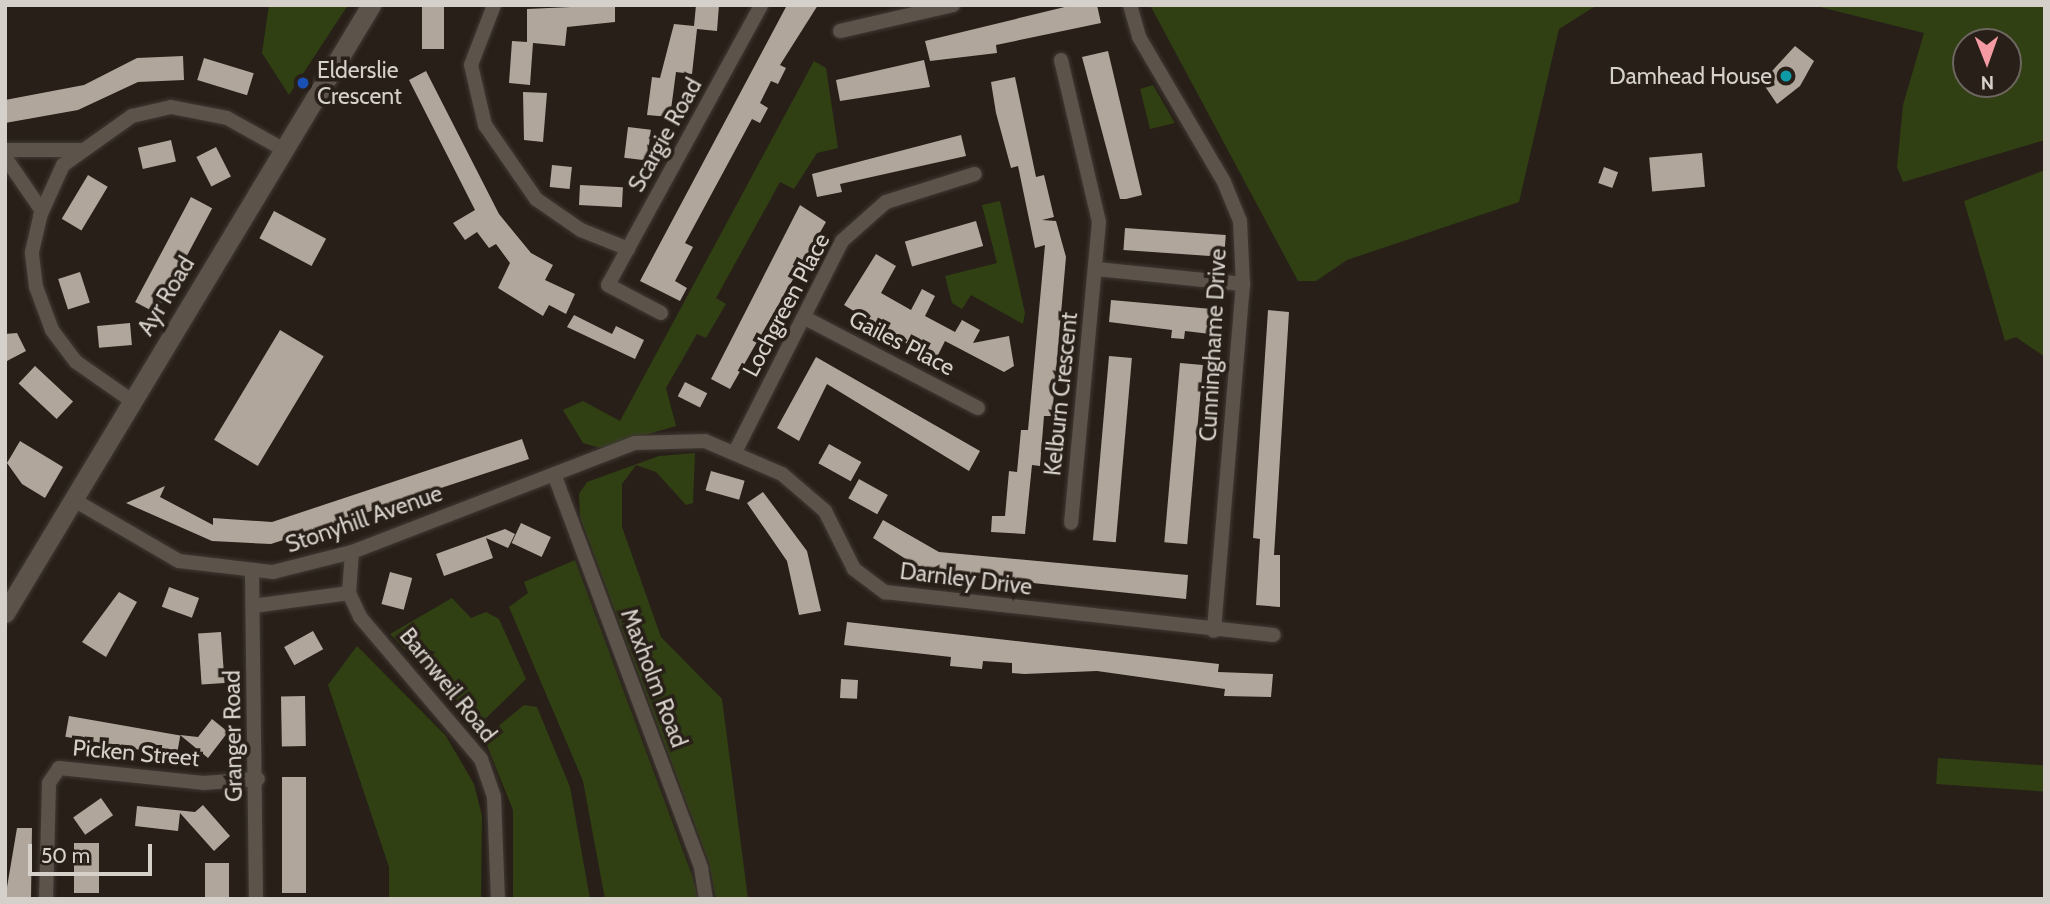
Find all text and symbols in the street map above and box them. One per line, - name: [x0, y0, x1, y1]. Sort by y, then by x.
- north arrow: [1952, 28, 2022, 98]
- place label: Elderslie Crescent: [317, 56, 402, 110]
- place label: Damhead House: [1609, 62, 1772, 90]
- marker: Damhead House: [1778, 68, 1794, 84]
- text: N: [1980, 71, 1994, 94]
- street label: Scargie Road: [622, 73, 708, 197]
- marker: Elderslie Crescent: [295, 75, 311, 91]
- street label: Lochgreen Place: [737, 229, 835, 381]
- street label: Cunninghame Drive: [1194, 248, 1232, 442]
- street label: Ayr Road: [132, 252, 200, 340]
- street label: Gailes Place: [845, 305, 959, 381]
- street label: Kelburn Crescent: [1039, 311, 1083, 477]
- street label: Stonyhill Avenue: [282, 479, 446, 559]
- street label: Darnley Drive: [898, 557, 1034, 601]
- street label: Maxholm Road: [615, 605, 693, 751]
- street label: Barnweil Road: [394, 623, 502, 747]
- street label: Granger Road: [218, 670, 248, 802]
- street label: Picken Street: [72, 734, 200, 772]
- scale bar: [32, 830, 156, 874]
- text: 50 m: [41, 843, 90, 868]

